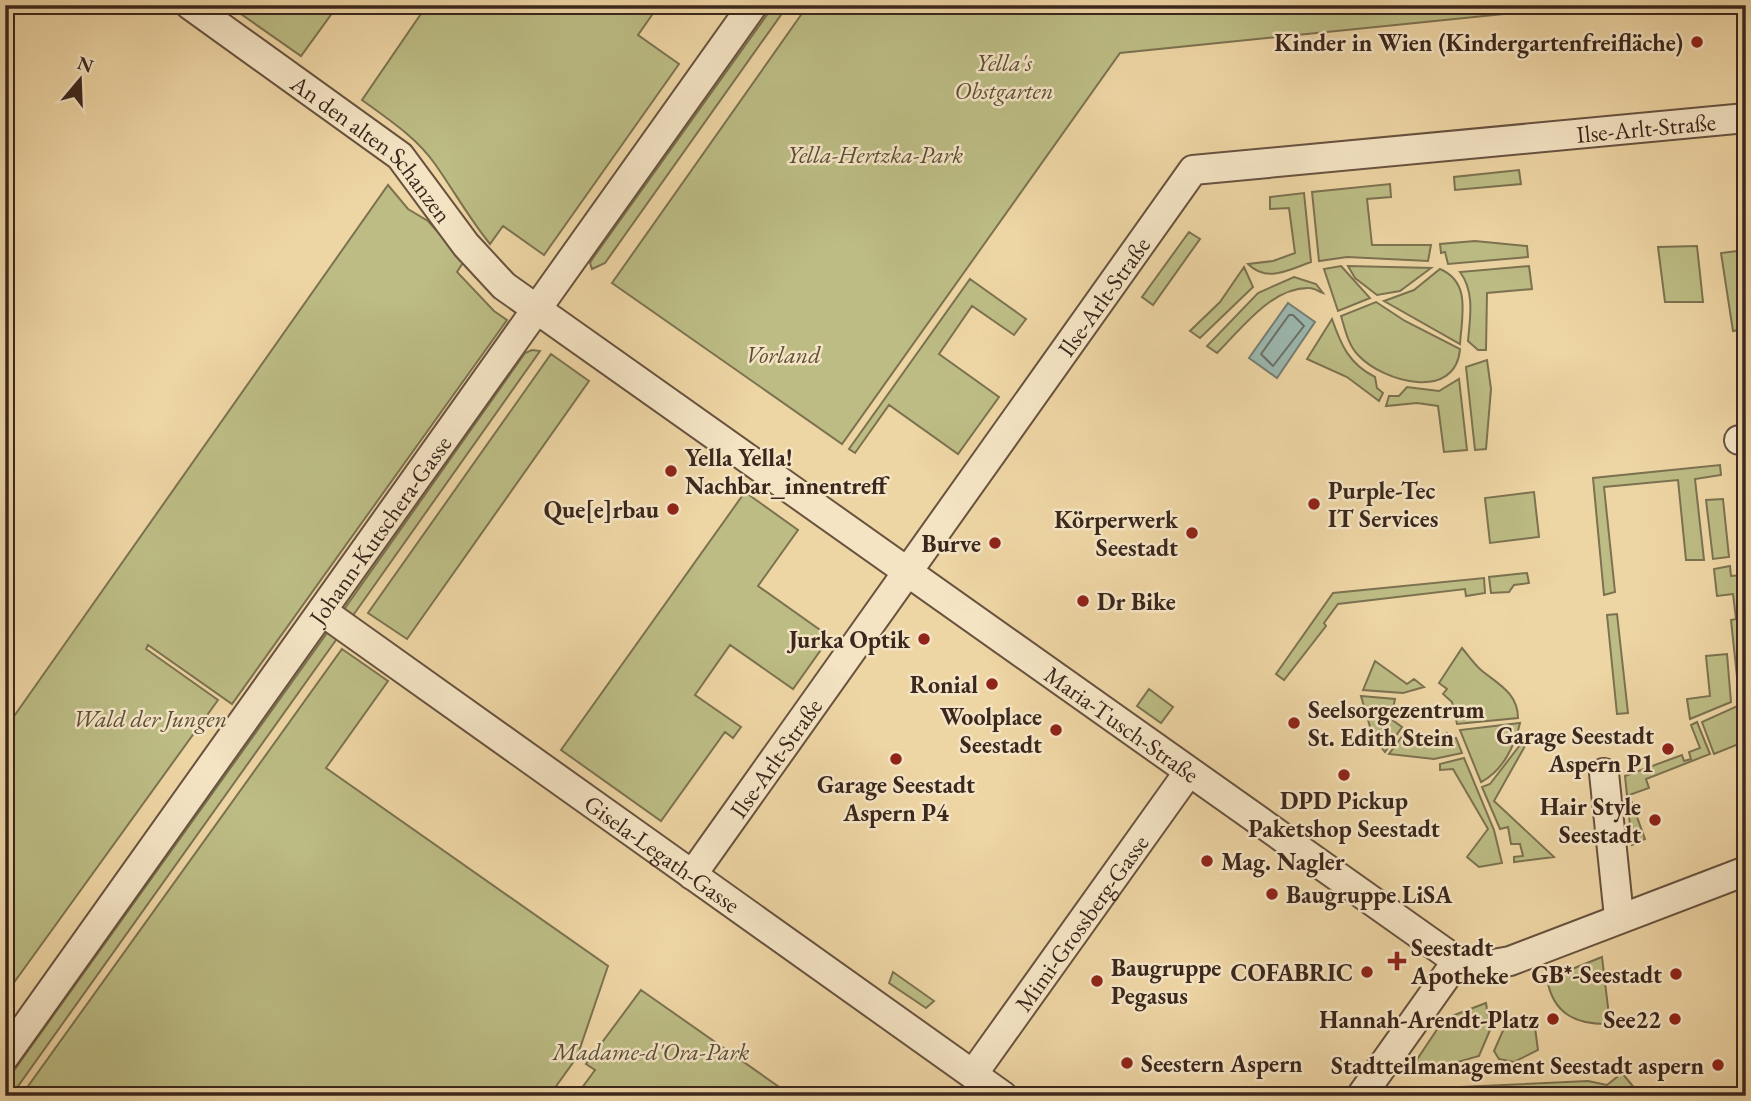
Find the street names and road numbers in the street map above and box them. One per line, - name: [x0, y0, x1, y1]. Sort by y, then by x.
- street label: An den alten Schanzen: [284, 67, 460, 229]
- street label: Ilse-Arlt-Straße: [1575, 105, 1717, 149]
- street label: Ilse-Arlt-Straße: [1050, 230, 1156, 362]
- street label: Johann-Kutschera-Gasse: [300, 429, 458, 632]
- street label: Maria-Tusch-Straße: [1039, 659, 1206, 789]
- street label: Ilse-Arlt-Straße: [722, 692, 829, 824]
- street label: Gisela-Legath-Gasse: [578, 787, 747, 920]
- street label: Mimi-Grossberg-Gasse: [1007, 828, 1155, 1017]

